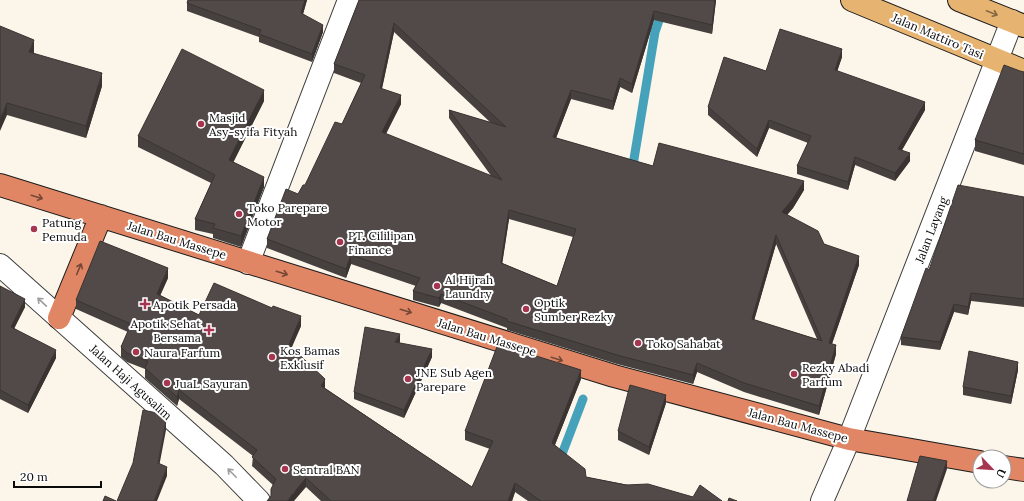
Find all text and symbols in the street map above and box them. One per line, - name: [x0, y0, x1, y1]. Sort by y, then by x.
- street label: Jalan Mattiro Tasi: [889, 10, 986, 62]
- one-way arrow: [985, 10, 997, 17]
- place label: Masjid Asy-syifa Fityah: [208, 110, 297, 139]
- marker: Masjid Asy-syifa Fityah: [196, 119, 206, 129]
- one-way arrow: [31, 193, 43, 201]
- street label: Jalan Layang: [911, 194, 951, 266]
- place label: Toko Parepare Motor: [247, 200, 328, 229]
- marker: Toko Parepare Motor: [234, 209, 244, 219]
- place label: Patung Pemuda: [42, 215, 87, 244]
- street label: Jalan Bau Massepe: [125, 218, 229, 262]
- marker: Patung Pemuda: [29, 224, 39, 234]
- place label: PT. Cililipan Finance: [348, 228, 414, 257]
- marker: PT. Cililipan Finance: [335, 237, 345, 247]
- one-way arrow: [76, 263, 84, 275]
- one-way arrow: [275, 270, 288, 277]
- place label: Al Hijrah Laundry: [444, 272, 493, 301]
- marker: Al Hijrah Laundry: [432, 281, 442, 291]
- place label: Optik Sumber Rezky: [534, 295, 614, 324]
- one-way arrow: [37, 297, 47, 307]
- place label: Apotik Persada: [152, 297, 236, 312]
- marker: Apotik Persada: [140, 299, 150, 309]
- marker: Optik Sumber Rezky: [521, 304, 531, 314]
- one-way arrow: [399, 308, 412, 315]
- street label: Jalan Bau Massepe: [435, 315, 539, 359]
- place label: Apotik Sehat Bersama: [129, 316, 201, 345]
- marker: Apotik Sehat Bersama: [204, 325, 214, 335]
- place label: Toko Sahabat: [646, 336, 721, 351]
- marker: Toko Sahabat: [633, 338, 643, 348]
- street label: Jalan Haji Agusalim: [86, 340, 176, 423]
- place label: Kos Bamas Exklusif: [280, 343, 340, 372]
- place label: Naura Farfum: [144, 345, 221, 360]
- marker: Naura Farfum: [131, 347, 141, 357]
- marker: Kos Bamas Exklusif: [267, 352, 277, 362]
- one-way arrow: [550, 355, 562, 363]
- place label: Rezky Abadi Parfum: [802, 360, 869, 389]
- place label: JNE Sub Agen Parepare: [415, 365, 492, 394]
- marker: Rezky Abadi Parfum: [789, 369, 799, 379]
- marker: JNE Sub Agen Parepare: [403, 374, 413, 384]
- place label: JuaL Sayuran: [174, 376, 248, 391]
- marker: JuaL Sayuran: [162, 378, 172, 388]
- street label: Jalan Bau Massepe: [745, 404, 850, 446]
- north arrow: [972, 449, 1012, 489]
- place label: Sentral BAN: [293, 462, 360, 477]
- scale bar: [14, 463, 101, 489]
- marker: Sentral BAN: [280, 464, 290, 474]
- text: U: [993, 466, 1009, 481]
- one-way arrow: [227, 468, 237, 478]
- text: 20 m: [20, 469, 48, 484]

